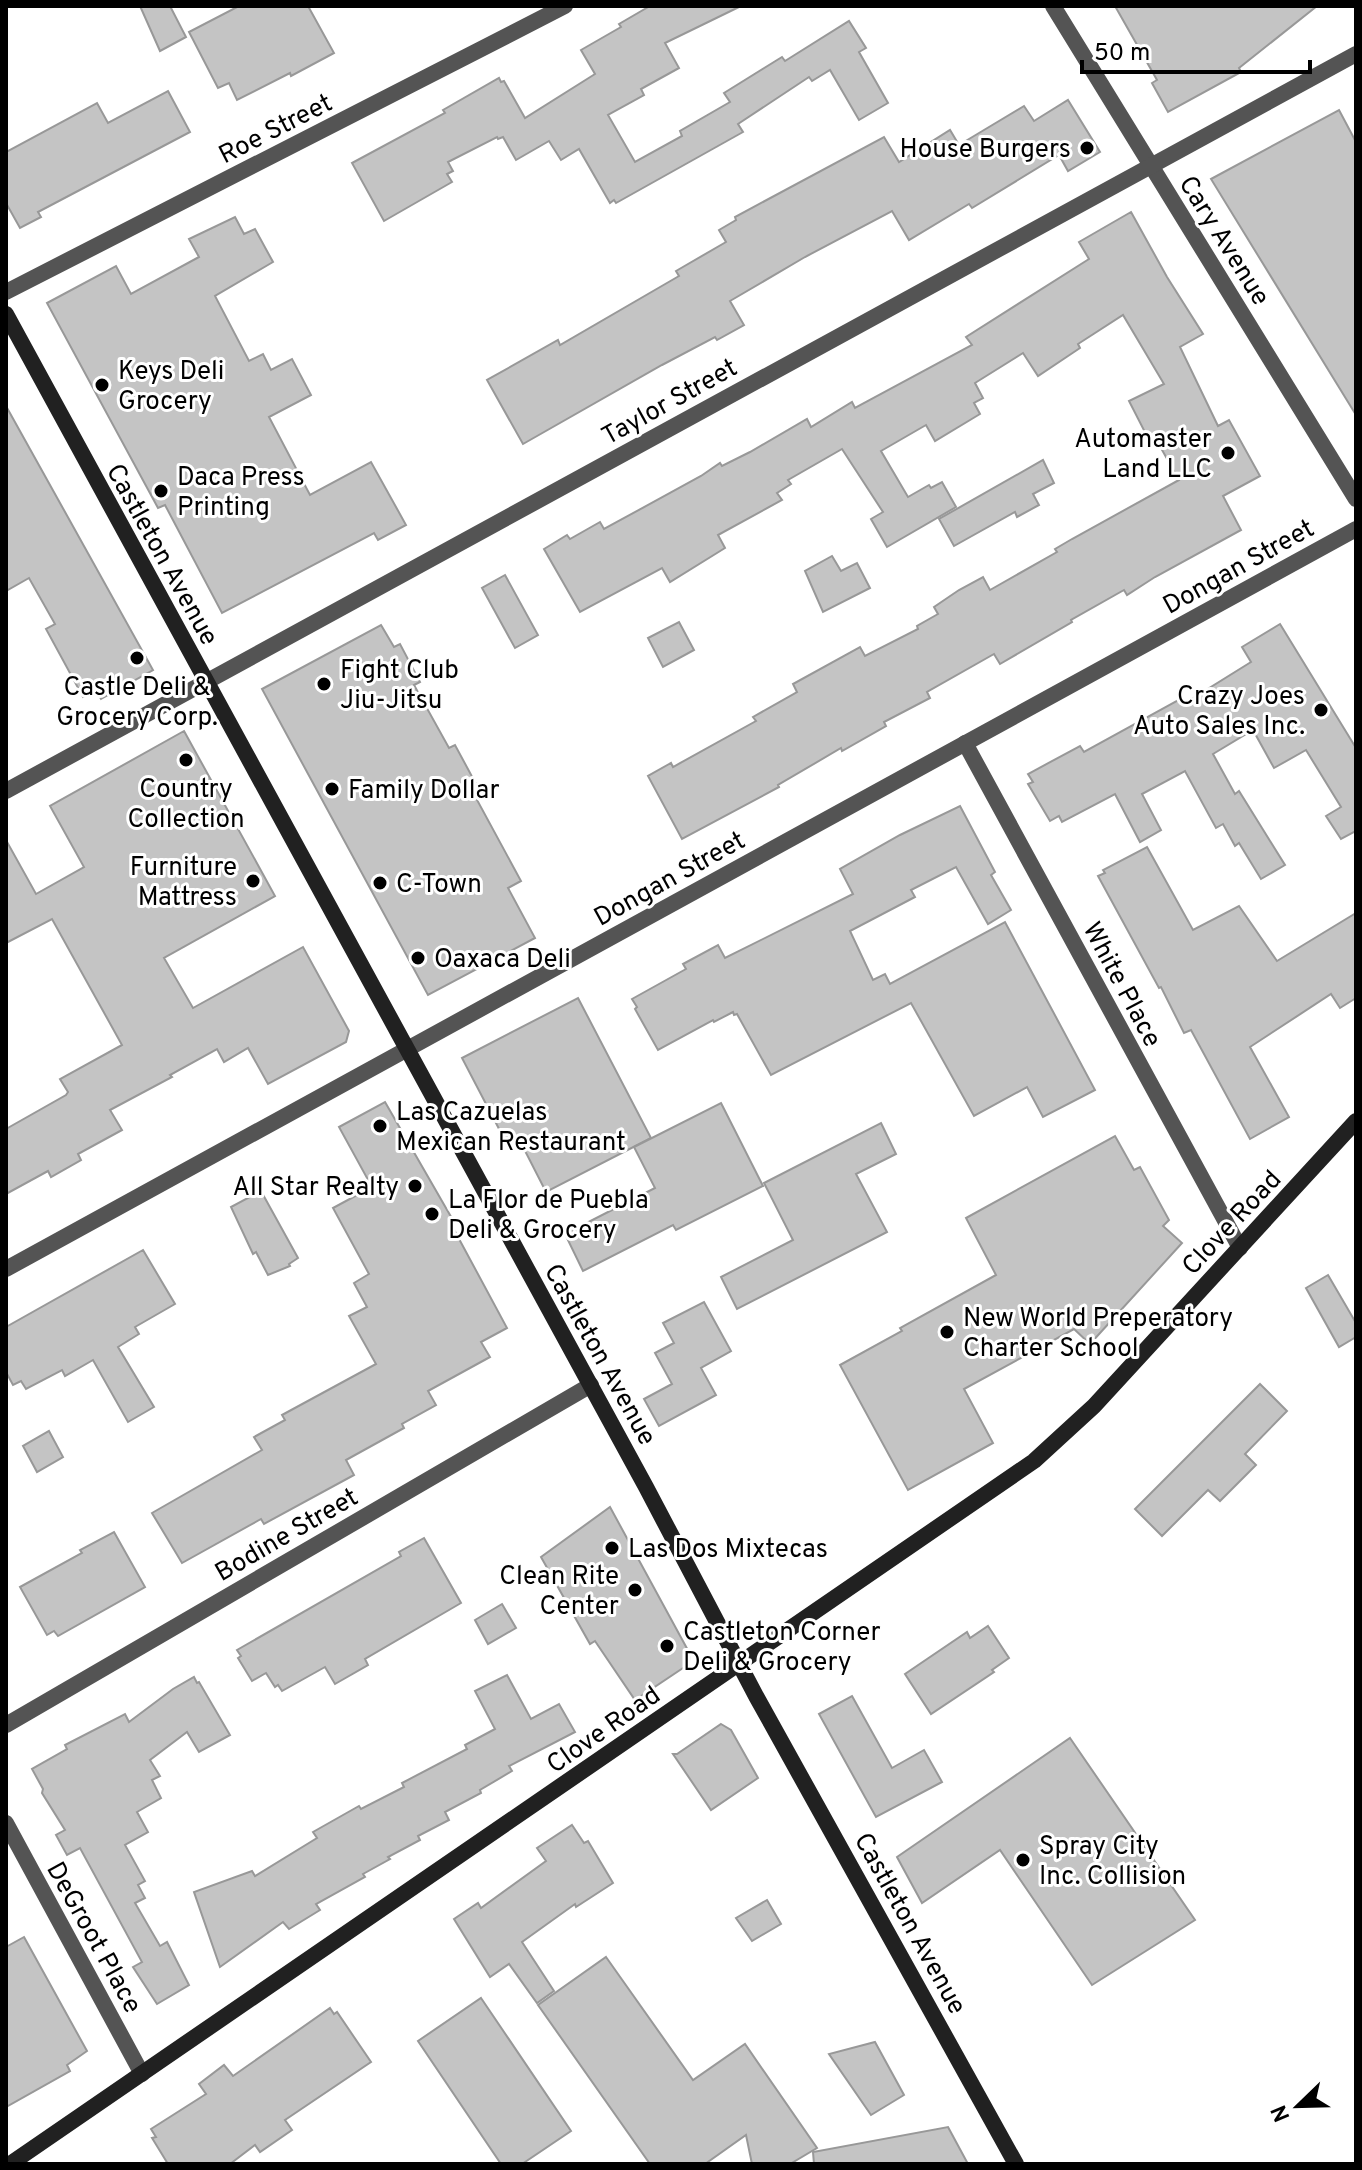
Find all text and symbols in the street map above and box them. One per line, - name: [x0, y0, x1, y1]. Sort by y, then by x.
- scale bar: [1082, 24, 1310, 74]
- text: 50 m: [1094, 39, 1150, 69]
- street label: Roe Street: [214, 88, 339, 173]
- place label: House Burgers: [899, 134, 1071, 167]
- marker: House Burgers: [1078, 139, 1096, 157]
- street label: Cary Avenue: [1170, 170, 1276, 312]
- street label: Taylor Street: [597, 352, 744, 454]
- place label: Keys Deli Grocery: [118, 356, 224, 419]
- marker: Keys Deli Grocery: [93, 376, 111, 394]
- place label: Automaster Land LLC: [1074, 424, 1212, 487]
- marker: Automaster Land LLC: [1219, 444, 1237, 462]
- street label: Castleton Avenue: [97, 459, 224, 652]
- place label: Daca Press Printing: [177, 462, 305, 525]
- marker: Daca Press Printing: [152, 482, 170, 500]
- street label: Dongan Street: [1158, 513, 1321, 623]
- marker: Castle Deli & Grocery Corp.: [128, 649, 146, 667]
- place label: Fight Club Jiu-Jitsu: [340, 655, 459, 718]
- place label: Castle Deli & Grocery Corp.: [56, 672, 218, 735]
- marker: Fight Club Jiu-Jitsu: [315, 675, 333, 693]
- place label: Crazy Joes Auto Sales Inc.: [1133, 681, 1305, 744]
- marker: Crazy Joes Auto Sales Inc.: [1312, 701, 1330, 719]
- marker: Country Collection: [177, 751, 195, 769]
- place label: Country Collection: [127, 774, 245, 837]
- place label: Family Dollar: [348, 775, 500, 808]
- marker: Family Dollar: [323, 780, 341, 798]
- street label: Dongan Street: [589, 825, 752, 935]
- place label: Furniture Mattress: [130, 852, 237, 915]
- place label: C-Town: [396, 869, 482, 902]
- marker: Furniture Mattress: [244, 872, 262, 890]
- marker: C-Town: [371, 874, 389, 892]
- street label: White Place: [1074, 917, 1168, 1053]
- place label: Oaxaca Deli: [434, 944, 571, 977]
- marker: Oaxaca Deli: [409, 949, 427, 967]
- place label: Las Cazuelas Mexican Restaurant: [396, 1097, 626, 1160]
- marker: Las Cazuelas Mexican Restaurant: [371, 1117, 389, 1135]
- street label: Clove Road: [1176, 1164, 1290, 1283]
- place label: All Star Realty: [232, 1172, 399, 1205]
- marker: All Star Realty: [406, 1177, 424, 1195]
- place label: La Flor de Puebla Deli & Grocery: [448, 1185, 649, 1248]
- marker: La Flor de Puebla Deli & Grocery: [423, 1205, 441, 1223]
- street label: Castleton Avenue: [535, 1259, 662, 1452]
- place label: New World Preperatory Charter School: [963, 1303, 1233, 1366]
- marker: New World Preperatory Charter School: [938, 1323, 956, 1341]
- street label: Bodine Street: [210, 1482, 365, 1590]
- place label: Las Dos Mixtecas: [628, 1534, 828, 1567]
- marker: Las Dos Mixtecas: [603, 1539, 621, 1557]
- place label: Clean Rite Center: [499, 1561, 619, 1624]
- marker: Clean Rite Center: [626, 1581, 644, 1599]
- place label: Castleton Corner Deli & Grocery: [683, 1617, 881, 1680]
- marker: Castleton Corner Deli & Grocery: [658, 1637, 676, 1655]
- street label: Clove Road: [541, 1680, 668, 1782]
- street label: Castleton Avenue: [845, 1828, 972, 2021]
- place label: Spray City Inc. Collision: [1039, 1831, 1186, 1894]
- marker: Spray City Inc. Collision: [1014, 1851, 1032, 1869]
- street label: DeGroot Place: [38, 1857, 148, 2020]
- north arrow: [1258, 2066, 1338, 2146]
- text: N: [1266, 2100, 1297, 2125]

